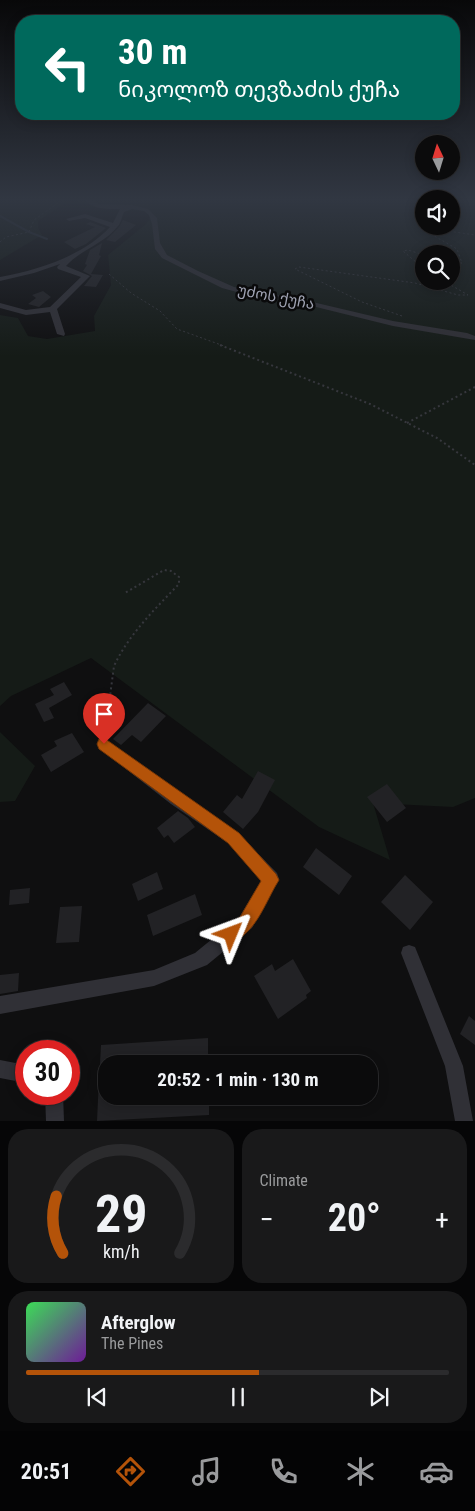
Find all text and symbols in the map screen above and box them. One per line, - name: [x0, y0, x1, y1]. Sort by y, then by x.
- text: 30 m: [118, 32, 187, 73]
- icon: left: [35, 35, 100, 100]
- text: ნიკოლოზ თევზაძის ქუჩა: [118, 77, 400, 102]
- north arrow: [415, 135, 460, 180]
- map controls: [415, 135, 460, 290]
- button: sound: [415, 190, 460, 235]
- button: search: [415, 245, 460, 290]
- street label: უძოს ქუჩა: [236, 281, 316, 313]
- pin: [83, 693, 125, 744]
- icon: arrive: [90, 700, 118, 728]
- position arrow: [204, 907, 256, 959]
- speed limit sign: 30: [15, 1040, 80, 1105]
- text: 20:52 · 1 min · 130 m: [157, 1068, 319, 1091]
- text: Climate: [260, 1171, 308, 1190]
- text: 29: [94, 1184, 147, 1245]
- text: 20°: [328, 1196, 381, 1240]
- text: −: [260, 1203, 274, 1236]
- text: +: [435, 1203, 449, 1236]
- text: km/h: [102, 1241, 139, 1262]
- text: Afterglow: [101, 1311, 175, 1334]
- text: The Pines: [101, 1334, 163, 1353]
- icon: previous: [83, 1383, 111, 1411]
- icon: pause: [224, 1383, 252, 1411]
- icon: next: [365, 1383, 393, 1411]
- icon: directions: [113, 1454, 148, 1489]
- icon: music: [189, 1454, 224, 1489]
- icon: phone: [266, 1454, 301, 1489]
- icon: climate: [343, 1454, 378, 1489]
- icon: car: [419, 1454, 454, 1489]
- text: 20:51: [21, 1459, 71, 1484]

